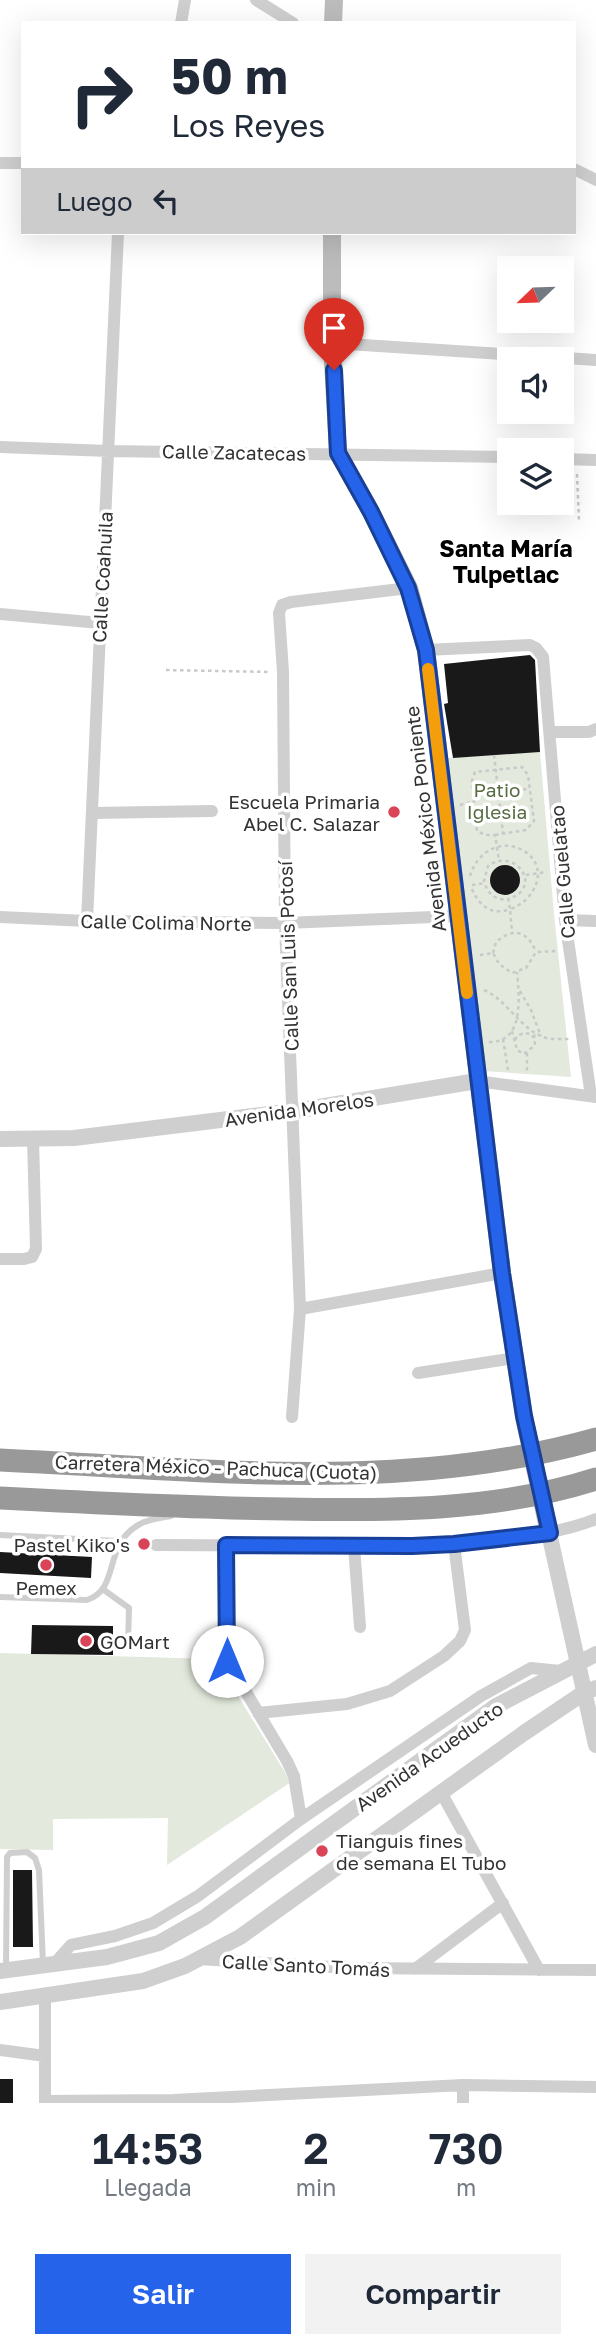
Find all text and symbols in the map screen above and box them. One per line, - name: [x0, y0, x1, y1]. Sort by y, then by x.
- text: 50 m: [171, 46, 288, 105]
- icon: right: [56, 49, 147, 140]
- text: Los Reyes: [171, 106, 325, 144]
- icon: left: [147, 182, 185, 220]
- text: Luego: [56, 186, 133, 217]
- north arrow: [497, 256, 574, 332]
- map controls: [497, 256, 574, 515]
- pin: [304, 298, 364, 370]
- icon: arrive: [315, 309, 353, 347]
- button: sound: [497, 347, 574, 424]
- button: layers: [497, 438, 574, 515]
- street label: Calle Zacatecas: [162, 439, 306, 465]
- street label: Calle Coahuila: [87, 511, 117, 643]
- district label: Santa María Tulpetlac: [439, 534, 573, 588]
- street label: Avenida México Poniente: [400, 705, 450, 933]
- park label: Patio Iglesia: [467, 778, 527, 823]
- place label: Escuela Primaria Abel C. Salazar: [228, 790, 381, 835]
- marker: Escuela Primaria Abel C. Salazar: [386, 804, 402, 820]
- street label: Calle Guelatao: [545, 804, 579, 940]
- street label: Calle San Luis Potosí: [273, 859, 303, 1052]
- street label: Calle Colima Norte: [80, 909, 252, 935]
- street label: Avenida Morelos: [223, 1087, 375, 1131]
- street label: Carretera México - Pachuca (Cuota): [54, 1450, 378, 1484]
- place label: Pastel Kiko's: [13, 1533, 130, 1556]
- marker: Pastel Kiko's: [136, 1536, 152, 1552]
- marker: Pemex: [38, 1557, 54, 1573]
- place label: Pemex: [15, 1576, 77, 1599]
- position arrow: [190, 1624, 264, 1698]
- place label: GOMart: [100, 1630, 170, 1653]
- marker: GOMart: [78, 1633, 94, 1649]
- street label: Avenida Acueducto: [351, 1696, 507, 1816]
- place label: Tianguis fines de semana El Tubo: [336, 1829, 506, 1874]
- marker: Tianguis fines de semana El Tubo: [314, 1843, 330, 1859]
- street label: Calle Santo Tomás: [221, 1949, 391, 1981]
- text: 14:53: [92, 2123, 203, 2173]
- text: 2: [304, 2123, 329, 2173]
- text: 730: [429, 2123, 504, 2173]
- text: Llegada: [104, 2173, 192, 2201]
- text: min: [296, 2173, 336, 2201]
- text: m: [456, 2173, 476, 2201]
- button: Salir: [35, 2254, 291, 2334]
- button: Compartir: [305, 2254, 561, 2334]

